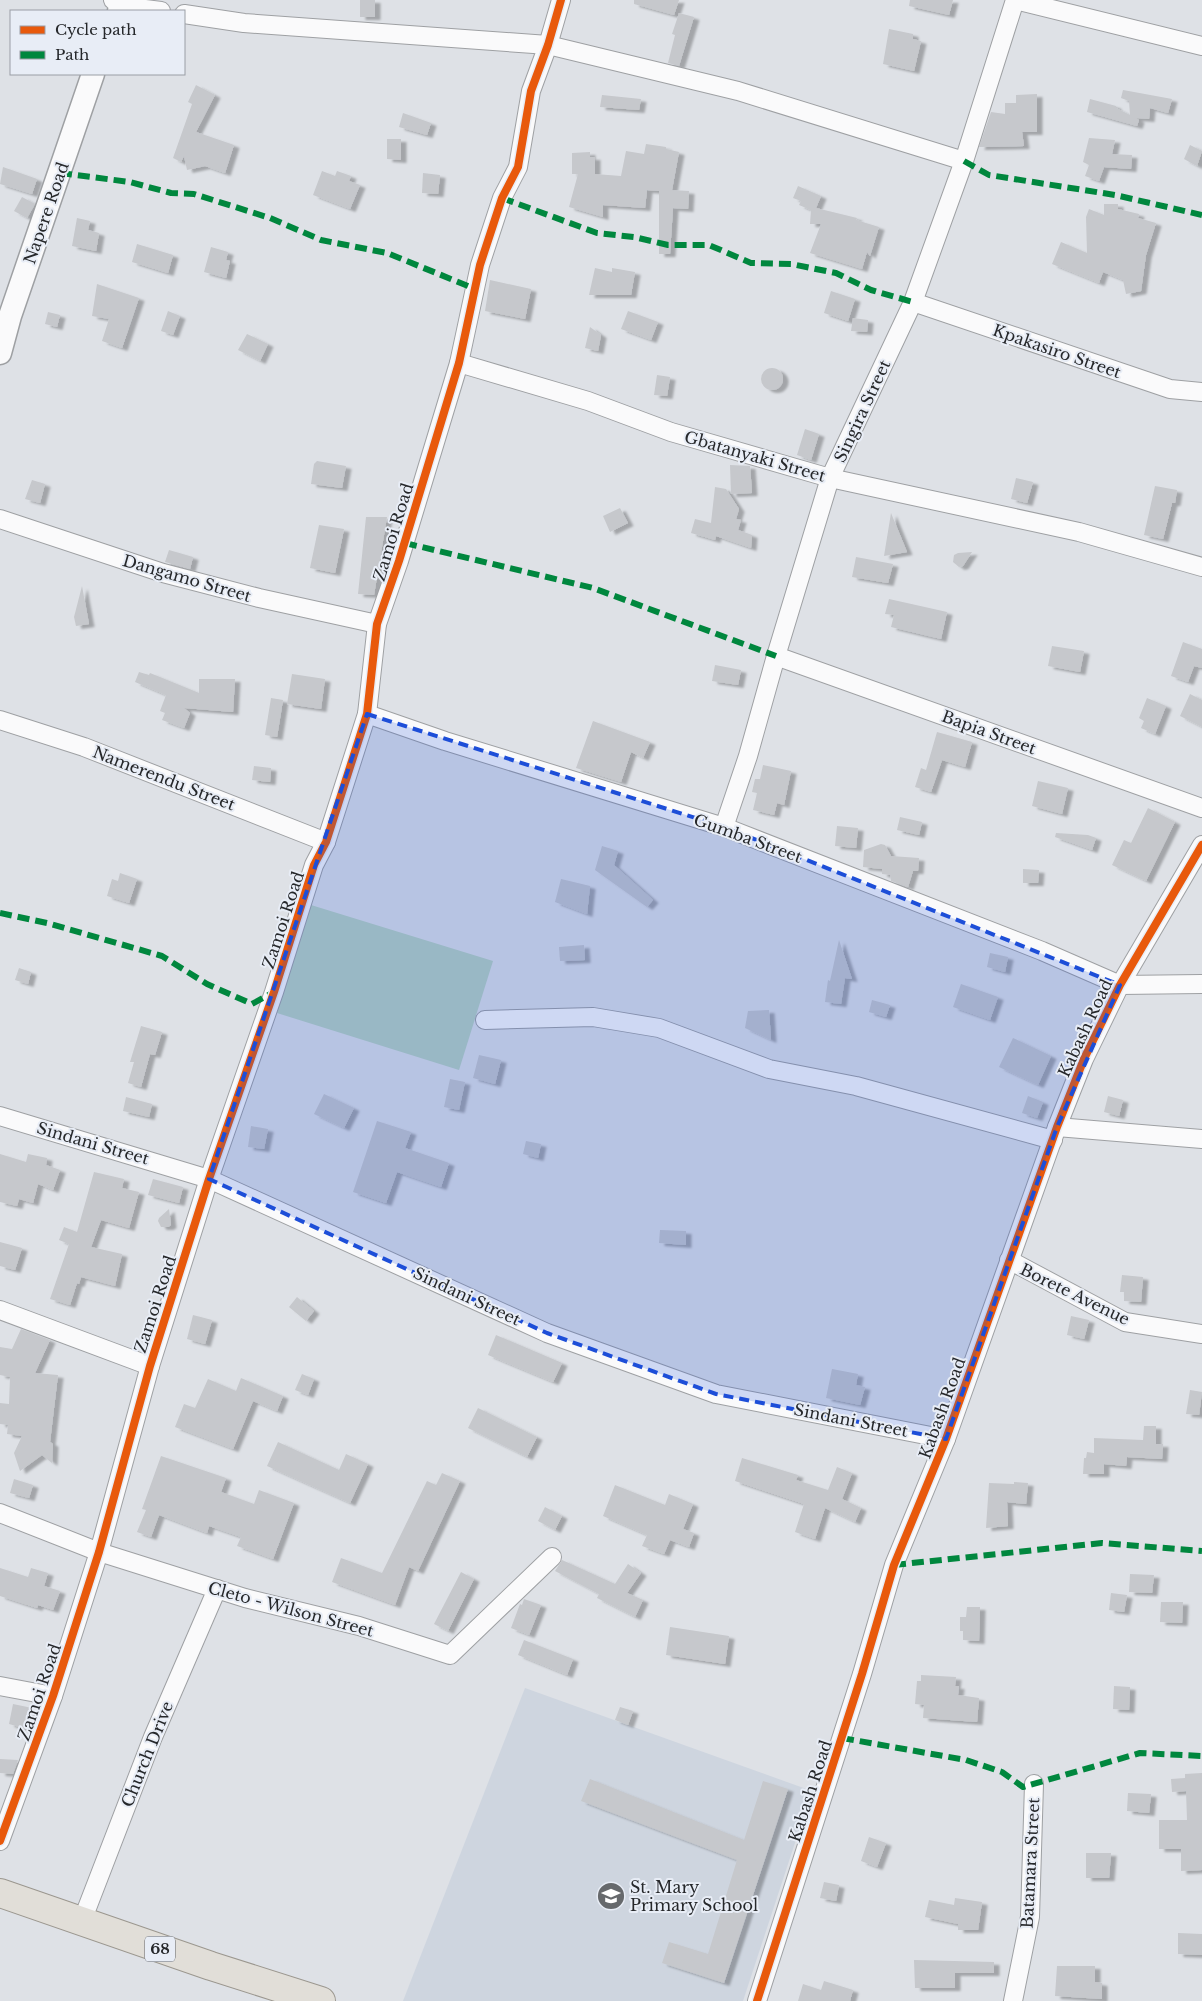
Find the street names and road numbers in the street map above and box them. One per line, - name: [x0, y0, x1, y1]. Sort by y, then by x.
- street label: Napere Road: [19, 159, 73, 267]
- street label: Kpakasiro Street: [990, 320, 1124, 382]
- street label: Singira Street: [830, 357, 894, 465]
- street label: Gbatanyaki Street: [682, 426, 828, 486]
- street label: Zamoi Road: [369, 480, 417, 583]
- street label: Dangamo Street: [120, 550, 254, 606]
- street label: Bapia Street: [939, 706, 1039, 758]
- street label: Namerendu Street: [90, 742, 238, 814]
- street label: Gumba Street: [691, 809, 805, 867]
- street label: Zamoi Road: [258, 868, 308, 971]
- street label: Kabash Road: [1054, 976, 1117, 1080]
- street label: Sindani Street: [35, 1117, 151, 1169]
- street label: Zamoi Road: [130, 1252, 180, 1355]
- street label: Borete Avenue: [1017, 1259, 1133, 1329]
- street label: Sindani Street: [410, 1262, 524, 1330]
- street label: Kabash Road: [914, 1355, 970, 1461]
- street label: Sindani Street: [792, 1399, 910, 1441]
- street label: Cleto - Wilson Street: [206, 1577, 376, 1641]
- street label: Zamoi Road: [13, 1641, 65, 1743]
- street label: Church Drive: [117, 1698, 177, 1810]
- street label: Kabash Road: [784, 1737, 836, 1845]
- street label: Batamara Street: [1017, 1797, 1043, 1929]
- road number: 68: [145, 1936, 175, 1962]

